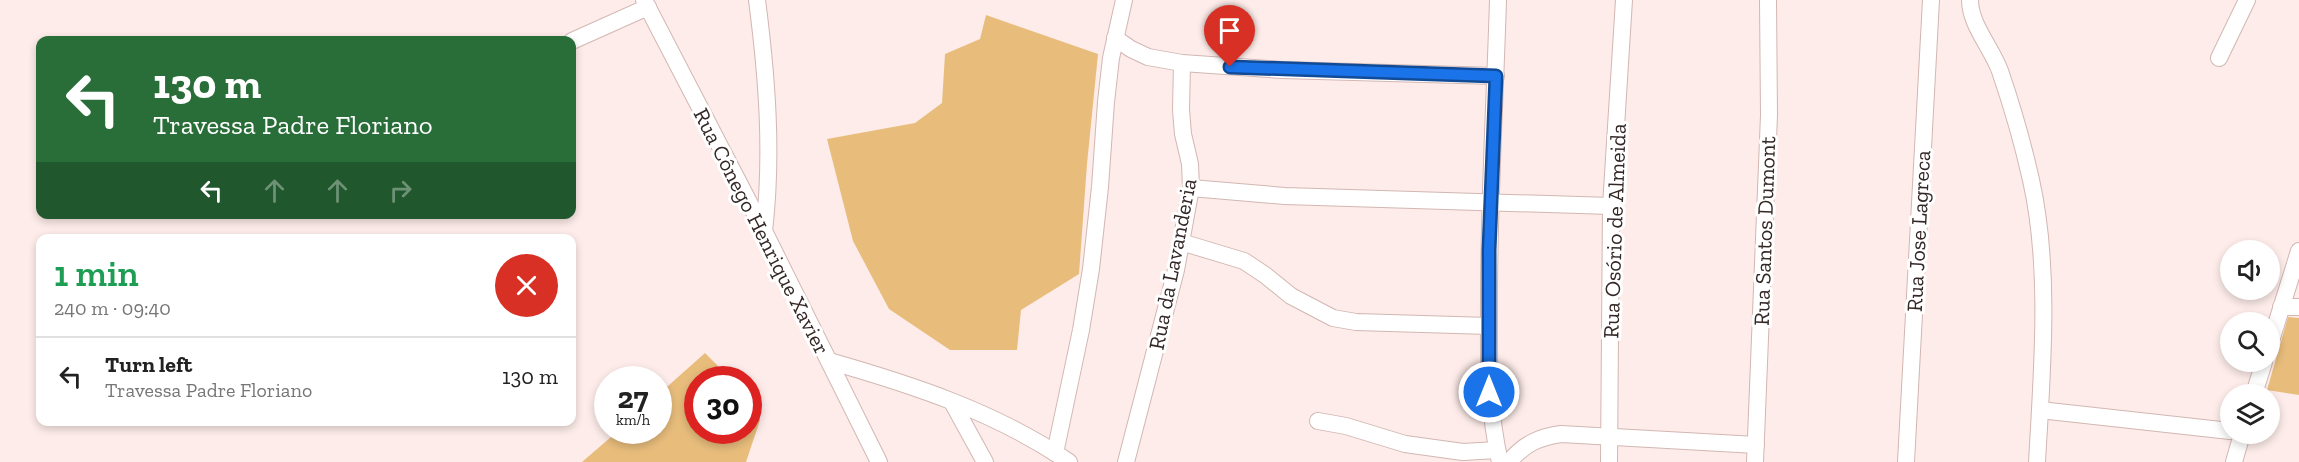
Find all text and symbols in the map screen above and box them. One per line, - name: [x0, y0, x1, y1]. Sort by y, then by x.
- pin: [1204, 5, 1255, 67]
- icon: arrive: [1213, 14, 1246, 47]
- text: 130 m: [153, 58, 261, 109]
- icon: left: [54, 60, 132, 138]
- street label: Rua Cônego Henrique Xavier: [688, 104, 836, 359]
- text: Travessa Padre Floriano: [153, 109, 433, 141]
- street label: Rua Osório de Almeida: [1597, 123, 1632, 339]
- street label: Rua Santos Dumont: [1748, 135, 1781, 326]
- street label: Rua Jose Lagreca: [1901, 149, 1936, 313]
- icon: left: [195, 174, 228, 207]
- icon: ahead: [258, 174, 291, 207]
- icon: ahead: [321, 174, 354, 207]
- icon: right: [384, 174, 417, 207]
- street label: Rua da Lavanderia: [1143, 176, 1202, 352]
- map controls: [2220, 240, 2280, 444]
- button: sound: [2220, 240, 2280, 300]
- text: 1 min: [54, 252, 139, 295]
- button: close: [495, 254, 558, 317]
- text: 240 m · 09:40: [54, 296, 171, 320]
- button: search: [2220, 312, 2280, 372]
- text: Turn left: [105, 351, 192, 378]
- icon: left: [54, 360, 87, 393]
- position arrow: [1457, 360, 1521, 424]
- text: 130 m: [502, 363, 558, 390]
- speed limit sign: 30: [684, 366, 762, 444]
- text: Travessa Padre Floriano: [105, 378, 312, 402]
- text: 27: [618, 380, 648, 416]
- button: layers: [2220, 384, 2280, 444]
- text: km/h: [616, 411, 650, 429]

